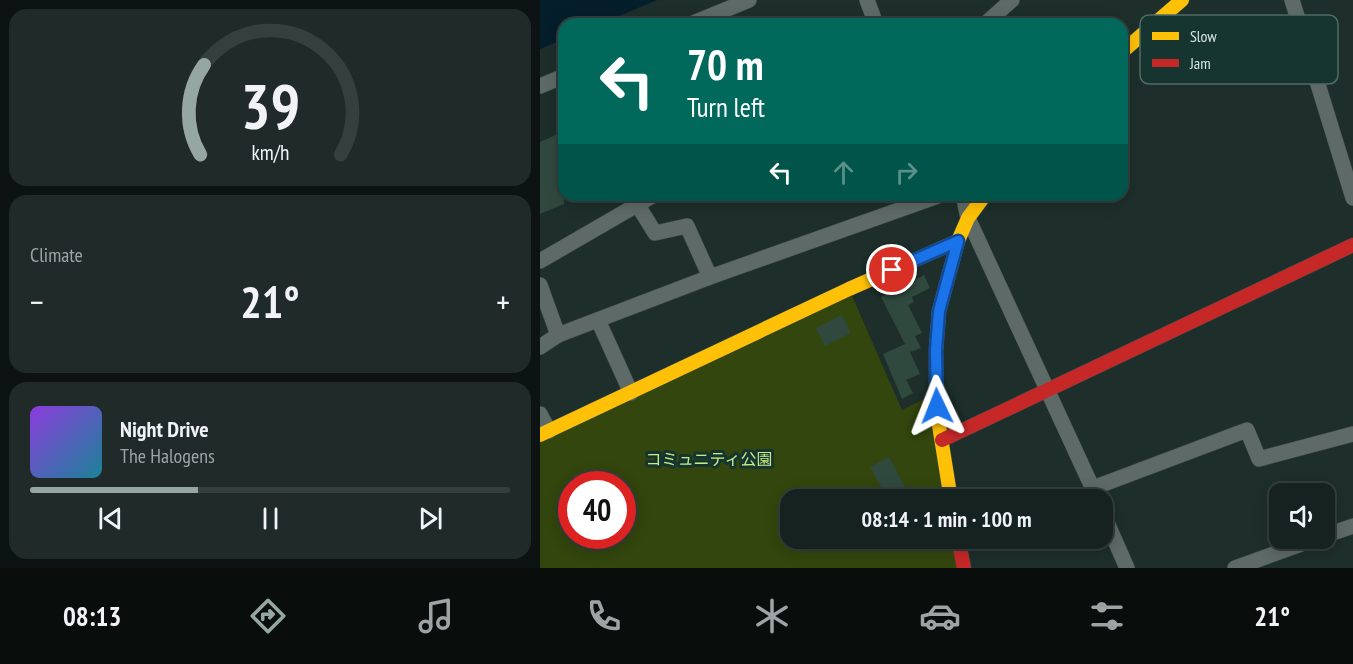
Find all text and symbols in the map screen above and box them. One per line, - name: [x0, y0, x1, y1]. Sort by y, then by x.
- legend: [1140, 15, 1338, 84]
- text: Slow: [1190, 26, 1217, 46]
- text: 70 m: [687, 37, 764, 92]
- icon: left: [588, 42, 666, 120]
- text: Jam: [1189, 53, 1211, 73]
- text: 39: [240, 65, 300, 146]
- text: Turn left: [687, 90, 765, 124]
- text: km/h: [251, 138, 289, 166]
- icon: left: [764, 156, 797, 189]
- icon: ahead: [827, 156, 860, 189]
- icon: right: [890, 156, 923, 189]
- text: Climate: [30, 242, 83, 268]
- pin: [866, 244, 917, 295]
- icon: arrive: [875, 253, 908, 286]
- text: 21°: [240, 272, 300, 330]
- text: −: [30, 280, 44, 323]
- text: +: [496, 280, 510, 323]
- position arrow: [905, 374, 969, 438]
- text: Night Drive: [120, 415, 209, 443]
- text: The Halogens: [120, 443, 215, 469]
- park label: コミュニティ公園: [645, 449, 773, 469]
- speed limit sign: 40: [558, 471, 636, 549]
- map controls: [1269, 483, 1335, 549]
- button: sound: [1269, 483, 1335, 549]
- icon: previous: [94, 502, 127, 535]
- icon: pause: [254, 502, 287, 535]
- icon: next: [414, 502, 447, 535]
- text: 08:14 · 1 min · 100 m: [861, 505, 1032, 533]
- icon: directions: [247, 595, 289, 637]
- icon: music: [415, 595, 457, 637]
- icon: phone: [583, 595, 625, 637]
- icon: climate: [751, 595, 793, 637]
- icon: car: [919, 595, 961, 637]
- icon: filters: [1086, 595, 1128, 637]
- text: 08:13: [63, 599, 121, 633]
- text: 21°: [1254, 599, 1290, 633]

